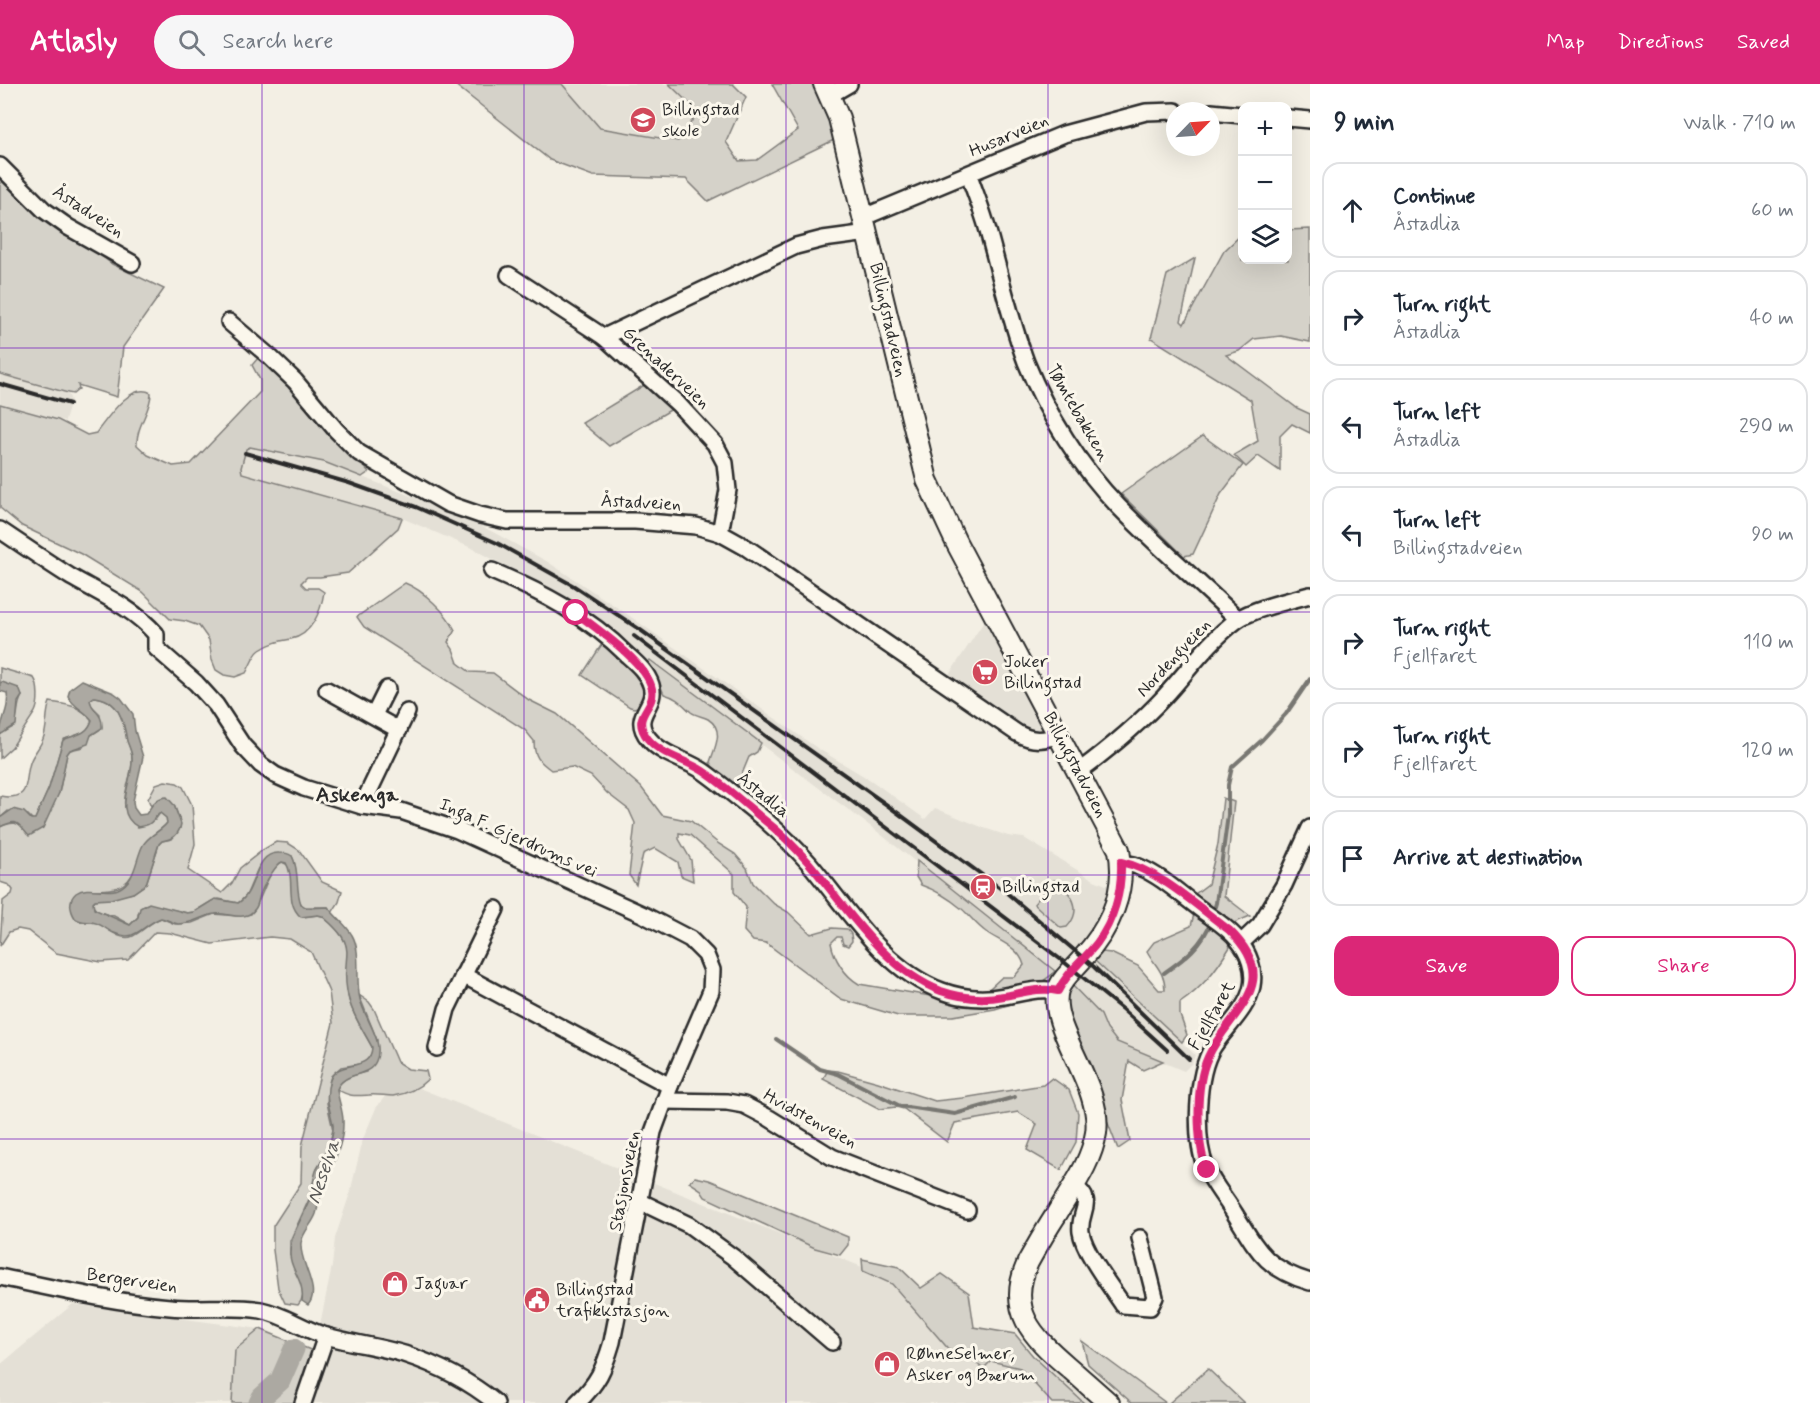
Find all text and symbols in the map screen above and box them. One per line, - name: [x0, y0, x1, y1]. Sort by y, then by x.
- search box: [154, 15, 574, 69]
- text: Atlasly: [30, 24, 118, 61]
- icon: search: [175, 26, 208, 59]
- text: Search here: [223, 28, 333, 56]
- text: Map: [1546, 28, 1585, 56]
- text: Directions: [1618, 28, 1704, 56]
- text: Saved: [1737, 28, 1790, 56]
- place label: Billingstad skole: [662, 98, 739, 143]
- north arrow: [1166, 102, 1220, 156]
- map controls: [1238, 102, 1292, 264]
- button: +: [1238, 102, 1292, 156]
- school or university icon: Billingstad skole: [628, 105, 658, 135]
- text: 9 min: [1334, 106, 1395, 140]
- street label: Husarveien: [966, 109, 1052, 163]
- text: Walk · 710 m: [1683, 110, 1796, 137]
- button: −: [1238, 156, 1292, 210]
- street label: Åstadveien: [48, 180, 128, 244]
- text: Continue: [1393, 183, 1475, 211]
- icon: ahead: [1336, 194, 1369, 227]
- text: 60 m: [1751, 197, 1794, 224]
- button: layers: [1238, 210, 1292, 264]
- text: Åstadlia: [1393, 211, 1461, 238]
- street label: Billingstadveien: [861, 261, 913, 380]
- text: Turn right: [1393, 291, 1491, 319]
- icon: right: [1336, 302, 1369, 335]
- text: 40 m: [1750, 305, 1794, 332]
- text: Åstadlia: [1393, 319, 1461, 346]
- street label: Grenaderveien: [617, 321, 715, 415]
- street label: Tømtebakken: [1041, 360, 1115, 466]
- text: Turn left: [1393, 399, 1481, 427]
- icon: left: [1336, 410, 1369, 443]
- text: 290 m: [1739, 413, 1794, 440]
- text: Åstadlia: [1393, 427, 1461, 454]
- street label: Åstadveien: [600, 489, 682, 517]
- text: Turn left: [1393, 507, 1481, 535]
- icon: left: [1336, 518, 1369, 551]
- text: 90 m: [1751, 521, 1794, 548]
- text: Billingstadveien: [1393, 535, 1523, 562]
- route start: [562, 599, 588, 625]
- street label: Nordengveien: [1131, 614, 1218, 704]
- text: Turn right: [1393, 615, 1491, 643]
- icon: right: [1336, 626, 1369, 659]
- text: 110 m: [1743, 629, 1794, 656]
- text: Fjellfaret: [1393, 643, 1477, 670]
- place label: Joker Billingstad: [1004, 650, 1081, 697]
- supermarket icon: Joker Billingstad: [970, 657, 1000, 687]
- street label: Billingstadveien: [1035, 708, 1113, 823]
- text: Turn right: [1393, 723, 1491, 751]
- icon: right: [1336, 734, 1369, 767]
- text: 120 m: [1741, 737, 1794, 764]
- text: Fjellfaret: [1393, 751, 1477, 778]
- street label: Åstadlia: [732, 766, 794, 824]
- district label: Askenga: [316, 781, 400, 809]
- street label: Inga F. Gjerdrums vei: [435, 792, 601, 885]
- icon: arrive: [1336, 842, 1369, 875]
- text: Arrive at destination: [1393, 844, 1583, 872]
- station icon: Billingstad: [968, 872, 998, 902]
- place label: Billingstad: [1002, 875, 1079, 901]
- button: Save: [1334, 936, 1559, 996]
- button: Share: [1571, 936, 1796, 996]
- street label: Fjellfaret: [1183, 977, 1242, 1055]
- street label: Hvidstenveien: [759, 1083, 861, 1155]
- street label: Stasjonsveien: [603, 1129, 647, 1233]
- water label: Neselva: [301, 1136, 348, 1208]
- route end: [1193, 1156, 1219, 1182]
- street label: Bergerveien: [85, 1263, 179, 1300]
- shop icon: Jaguar: [380, 1269, 410, 1299]
- place label: Jaguar: [414, 1272, 468, 1298]
- place label: Billingstad trafikkstasjon: [555, 1278, 669, 1323]
- public building icon: Billingstad trafikkstasjon: [522, 1285, 552, 1315]
- place label: RøhneSelmer, Asker og Bærum: [906, 1342, 1035, 1387]
- shop icon: RøhneSelmer, Asker og Bærum: [872, 1349, 902, 1379]

